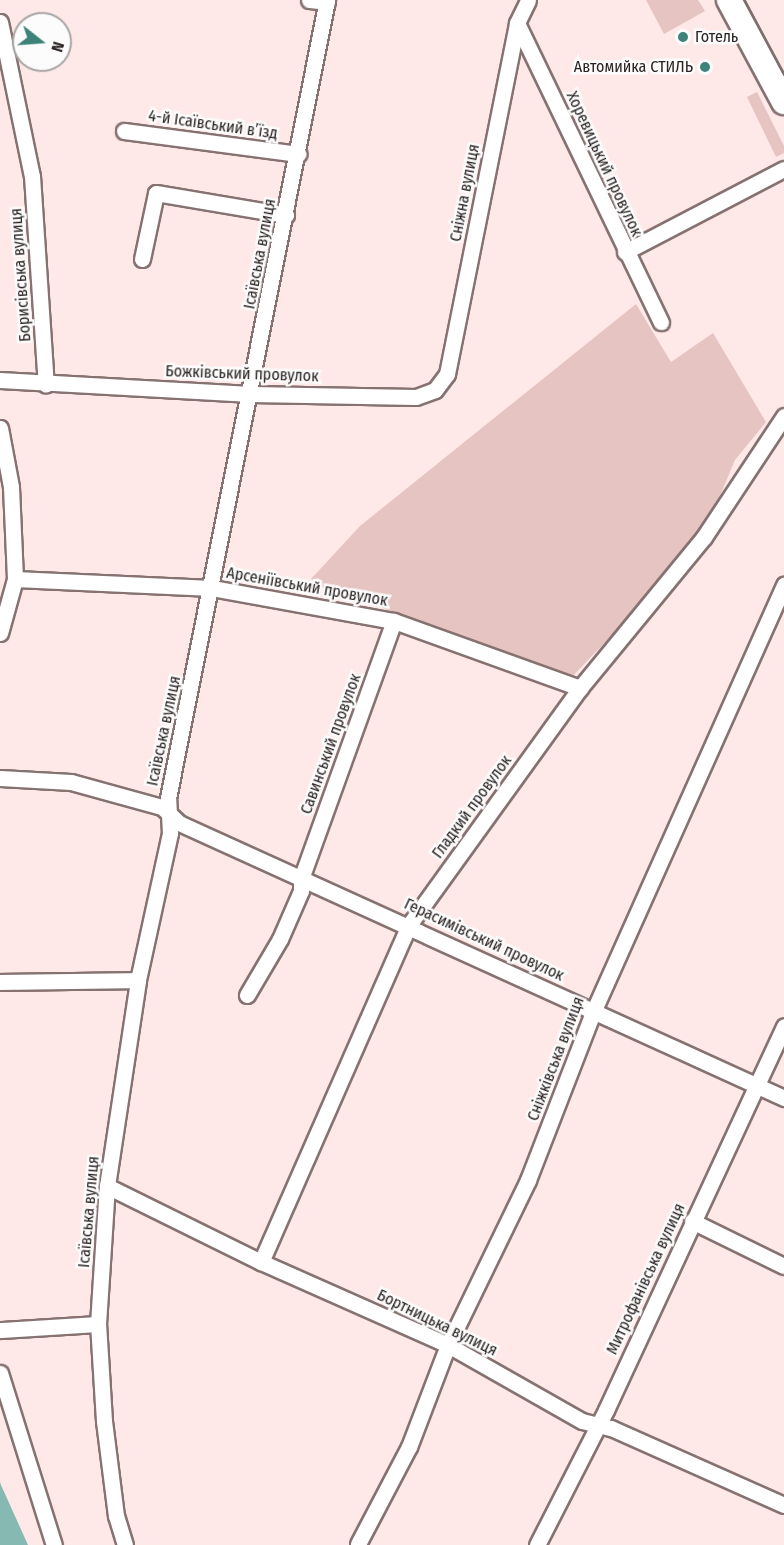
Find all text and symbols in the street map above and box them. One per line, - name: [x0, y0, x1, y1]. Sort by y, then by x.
- north arrow: [12, 12, 72, 72]
- place label: Готель: [695, 27, 738, 47]
- marker: Готель: [676, 30, 690, 44]
- text: N: [47, 39, 68, 54]
- place label: Автомийка СТИЛЬ: [574, 57, 693, 77]
- marker: Автомийка СТИЛЬ: [698, 60, 712, 74]
- street label: Хоревицький провулок: [562, 88, 646, 240]
- street label: 4-й Ісаївський в’їзд: [147, 106, 279, 144]
- street label: Сніжна вулиця: [446, 143, 484, 243]
- street label: Ісаївська вулиця: [240, 197, 280, 311]
- street label: Борисівська вулиця: [7, 208, 35, 342]
- street label: Божківський провулок: [165, 362, 319, 386]
- street label: Арсеніївський провулок: [225, 563, 389, 611]
- street label: Савинський провулок: [297, 671, 365, 817]
- street label: Ісаївська вулиця: [143, 674, 185, 788]
- street label: Гладкий провулок: [428, 752, 516, 862]
- street label: Герасимівський провулок: [401, 895, 567, 985]
- street label: Сніжківська вулиця: [524, 994, 588, 1124]
- street label: Ісаївська вулиця: [75, 1155, 103, 1269]
- street label: Митрофанівська вулиця: [603, 1200, 689, 1358]
- street label: Бортницька вулиця: [374, 1286, 500, 1360]

